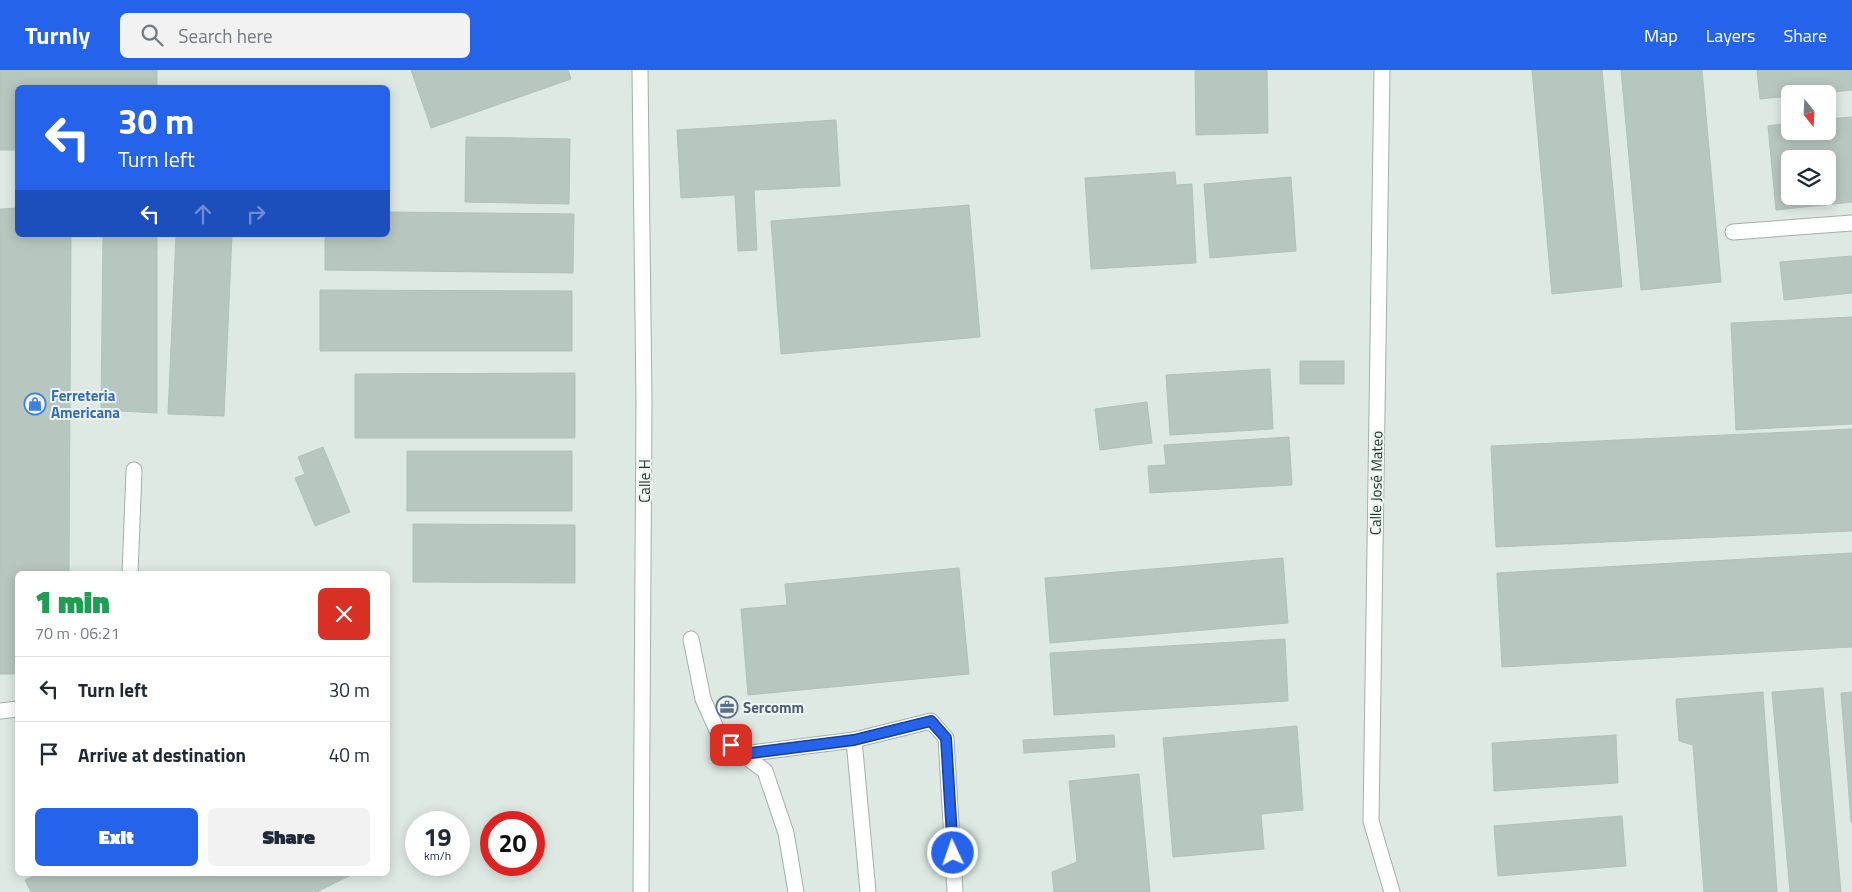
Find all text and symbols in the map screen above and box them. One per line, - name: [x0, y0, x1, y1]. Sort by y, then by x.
- search box: [120, 13, 470, 58]
- text: Turnly: [25, 17, 90, 53]
- icon: search: [138, 21, 166, 49]
- text: Search here: [178, 21, 273, 50]
- text: Map: [1644, 22, 1678, 49]
- text: Layers: [1706, 22, 1755, 49]
- text: Share: [1783, 22, 1827, 49]
- north arrow: [1781, 85, 1836, 140]
- map controls: [1781, 85, 1836, 205]
- text: 30 m: [118, 94, 194, 148]
- icon: left: [35, 105, 100, 170]
- text: Turn left: [118, 142, 195, 176]
- button: layers: [1781, 150, 1836, 205]
- icon: left: [136, 200, 164, 228]
- icon: ahead: [189, 200, 217, 228]
- icon: right: [242, 200, 270, 228]
- place label: Ferreteria Americana: [51, 384, 120, 424]
- shop icon: Ferreteria Americana: [23, 392, 47, 416]
- street label: Calle José Mateo: [1364, 431, 1388, 535]
- street label: Calle H: [633, 459, 656, 503]
- text: 1 min: [35, 579, 110, 625]
- button: close: [318, 588, 370, 640]
- text: 70 m · 06:21: [35, 621, 120, 645]
- icon: left: [35, 675, 63, 703]
- text: Turn left: [78, 675, 148, 704]
- text: 30 m: [329, 675, 370, 704]
- office icon: Sercomm: [715, 695, 739, 719]
- place label: Sercomm: [743, 696, 804, 719]
- pin: [710, 724, 752, 766]
- icon: arrive: [717, 731, 745, 759]
- icon: arrive: [35, 740, 63, 768]
- text: Arrive at destination: [78, 740, 246, 769]
- text: 40 m: [329, 740, 370, 769]
- button: Exit: [35, 808, 198, 866]
- button: Share: [208, 808, 370, 866]
- speed limit sign: 20: [480, 811, 545, 876]
- text: 19: [423, 818, 452, 856]
- position arrow: [926, 826, 978, 878]
- text: km/h: [424, 846, 451, 865]

